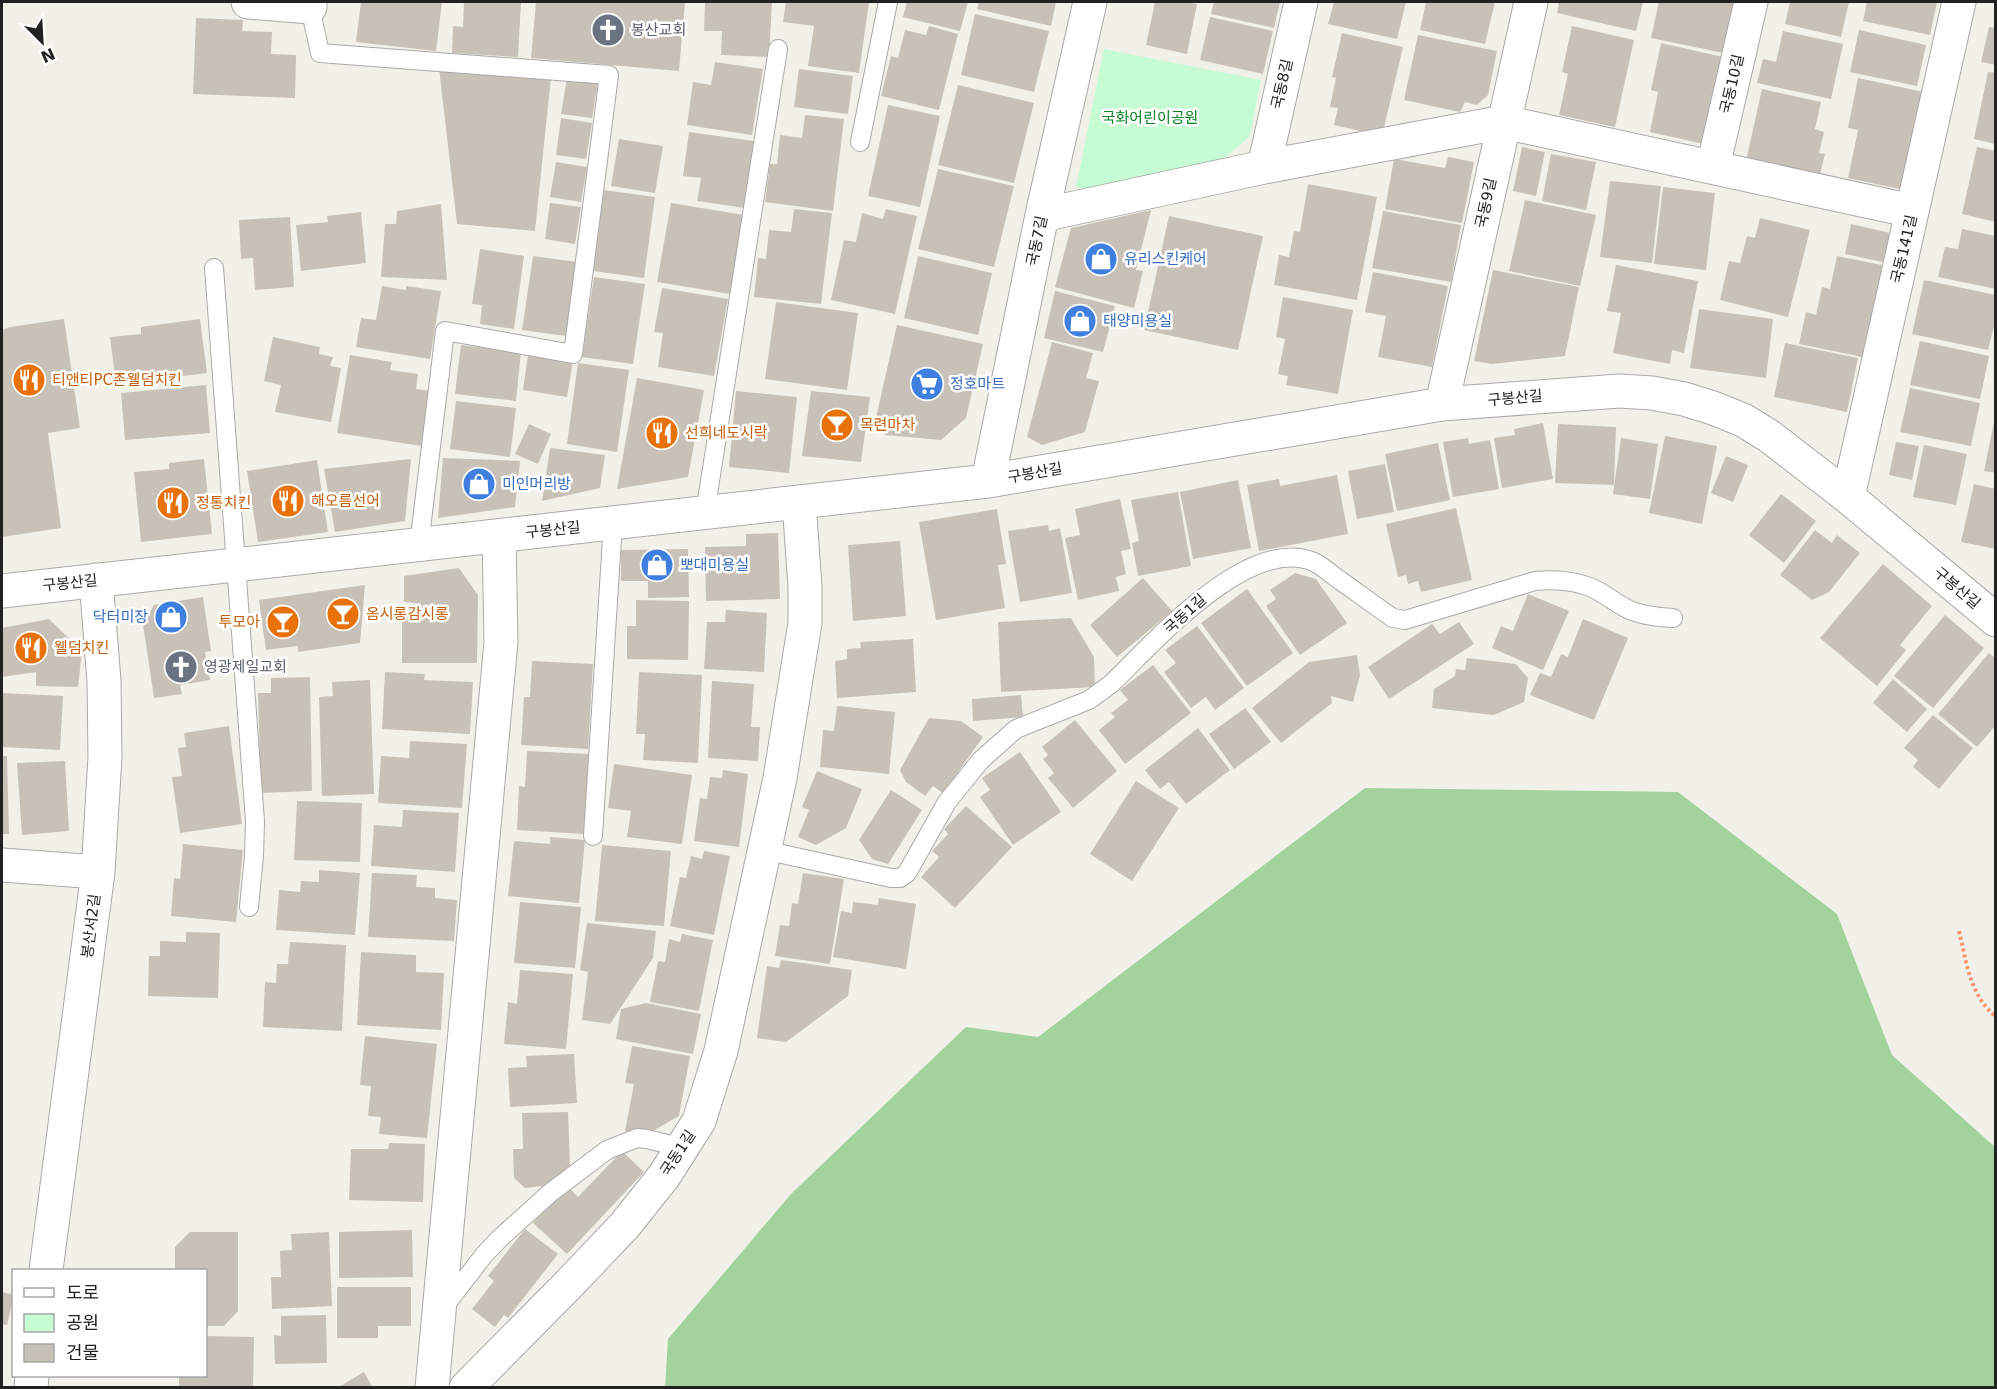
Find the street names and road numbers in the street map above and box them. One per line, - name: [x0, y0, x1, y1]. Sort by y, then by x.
- street label: 국동10길: [1716, 53, 1748, 115]
- street label: 국동8길: [1267, 57, 1297, 111]
- street label: 국동9길: [1472, 176, 1500, 230]
- street label: 국동141길: [1887, 213, 1921, 285]
- street label: 국동7길: [1023, 214, 1051, 268]
- street label: 구봉산길: [1487, 387, 1543, 409]
- street label: 구봉산길: [1006, 459, 1064, 487]
- street label: 구봉산길: [525, 518, 581, 542]
- street label: 구봉산길: [1930, 563, 1984, 613]
- street label: 구봉산길: [42, 571, 98, 595]
- street label: 국동1길: [1160, 590, 1210, 638]
- street label: 봉산서2길: [78, 893, 104, 959]
- street label: 국동1길: [657, 1127, 699, 1179]

